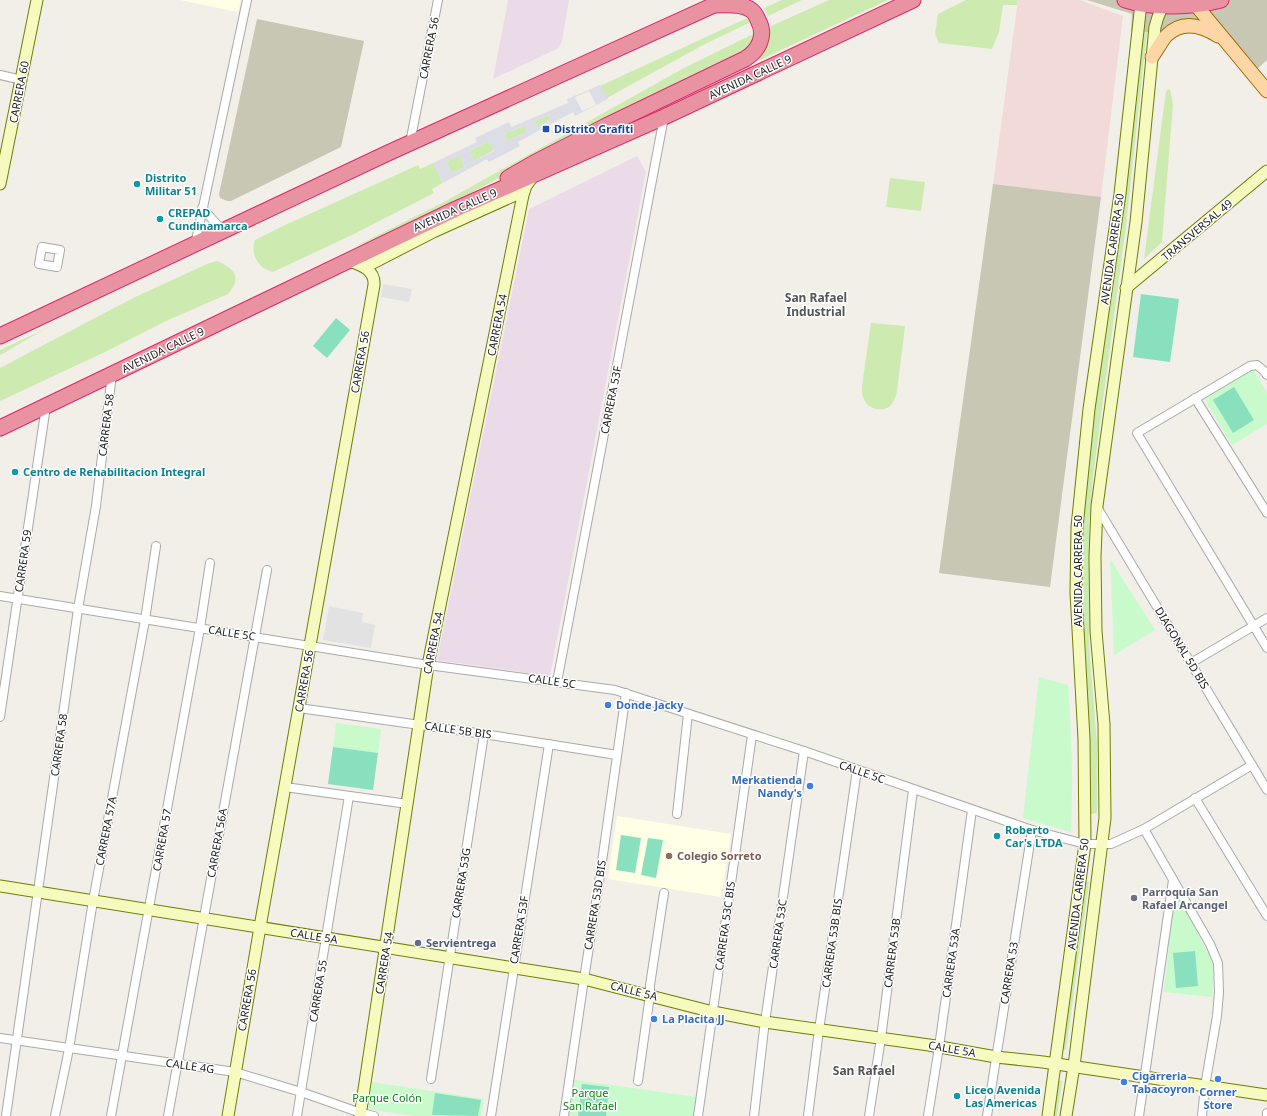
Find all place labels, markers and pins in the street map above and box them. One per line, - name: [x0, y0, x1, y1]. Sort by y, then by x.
- place label: Distrito Grafiti: [554, 121, 633, 136]
- marker: Distrito Grafiti: [541, 124, 551, 134]
- place label: Distrito Militar 51: [145, 170, 197, 198]
- marker: Distrito Militar 51: [132, 179, 142, 189]
- place label: CREPAD Cundinamarca: [168, 205, 248, 233]
- marker: CREPAD Cundinamarca: [155, 214, 165, 224]
- place label: Centro de Rehabilitacion Integral: [23, 464, 205, 479]
- marker: Centro de Rehabilitacion Integral: [10, 467, 20, 477]
- place label: Donde Jacky: [616, 697, 684, 712]
- marker: Donde Jacky: [603, 700, 613, 710]
- place label: Merkatienda Nandy's: [731, 772, 802, 800]
- marker: Merkatienda Nandy's: [805, 781, 815, 791]
- place label: Roberto Car's LTDA: [1005, 822, 1063, 850]
- marker: Roberto Car's LTDA: [992, 831, 1002, 841]
- place label: Colegio Sorreto: [677, 848, 762, 863]
- marker: Colegio Sorreto: [664, 851, 674, 861]
- place label: Parroquía San Rafael Arcangel: [1142, 884, 1228, 912]
- marker: Parroquía San Rafael Arcangel: [1129, 893, 1139, 903]
- place label: Servientrega: [426, 935, 496, 950]
- marker: Servientrega: [413, 938, 423, 948]
- place label: La Placita JJ: [662, 1011, 725, 1026]
- marker: La Placita JJ: [649, 1014, 659, 1024]
- place label: Cigarreria Tabacoyron: [1132, 1068, 1195, 1096]
- marker: Corner Store: [1213, 1074, 1223, 1084]
- marker: Cigarreria Tabacoyron: [1119, 1077, 1129, 1087]
- place label: Liceo Avenida Las Americas: [965, 1082, 1041, 1110]
- place label: Corner Store: [1199, 1084, 1237, 1112]
- marker: Liceo Avenida Las Americas: [952, 1091, 962, 1101]

